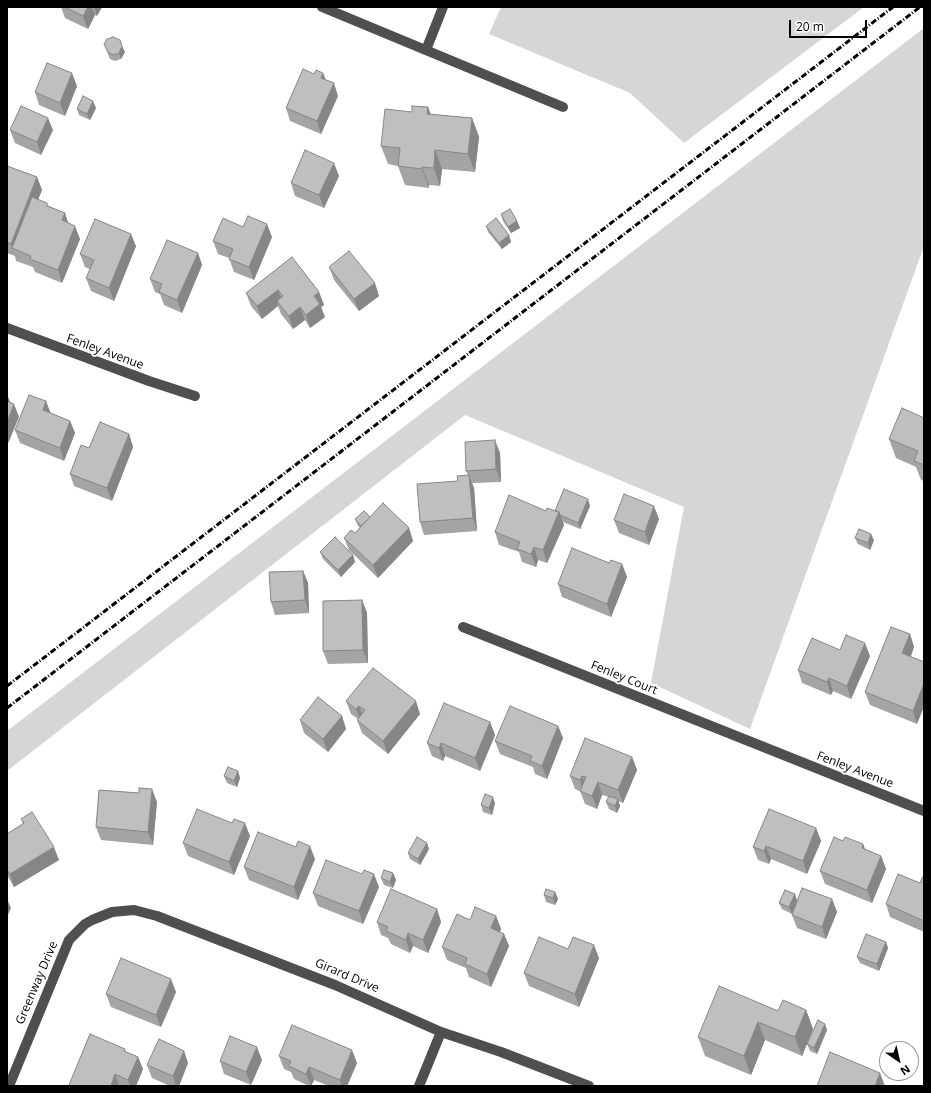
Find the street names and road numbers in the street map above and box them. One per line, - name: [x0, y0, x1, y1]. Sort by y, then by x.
- street label: Fenley Avenue: [64, 331, 146, 373]
- street label: Fenley Court: [589, 658, 659, 698]
- street label: Fenley Avenue: [815, 749, 895, 791]
- street label: Greenway Drive: [13, 939, 61, 1027]
- street label: Girard Drive: [313, 956, 381, 996]

